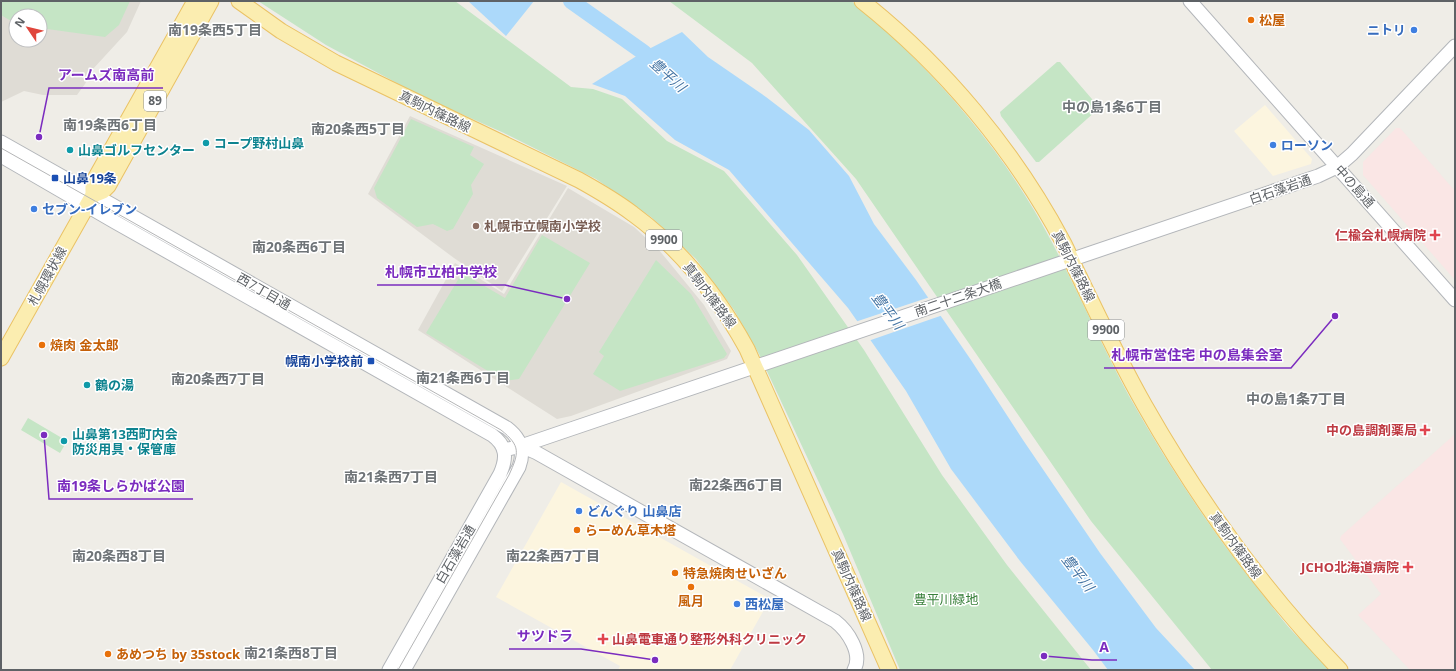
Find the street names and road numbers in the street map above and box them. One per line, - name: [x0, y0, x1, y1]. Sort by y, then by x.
- street label: 真駒内篠路線: [396, 86, 474, 136]
- road number: 89: [144, 91, 166, 111]
- street label: 中の島通: [1331, 161, 1379, 211]
- street label: 白石藻岩通: [1246, 170, 1314, 208]
- street label: 真駒内篠路線: [1048, 227, 1100, 305]
- road number: 9900: [646, 230, 682, 250]
- street label: 札幌環状線: [23, 243, 71, 309]
- street label: 真駒内篠路線: [679, 258, 741, 332]
- street label: 西7丁目通: [234, 268, 294, 314]
- street label: 南二十二条大橋: [912, 274, 1004, 320]
- road number: 9900: [1088, 320, 1124, 340]
- street label: 真駒内篠路線: [1206, 508, 1266, 582]
- street label: 白石藻岩通: [431, 521, 479, 587]
- street label: 真駒内篠路線: [828, 546, 876, 624]

